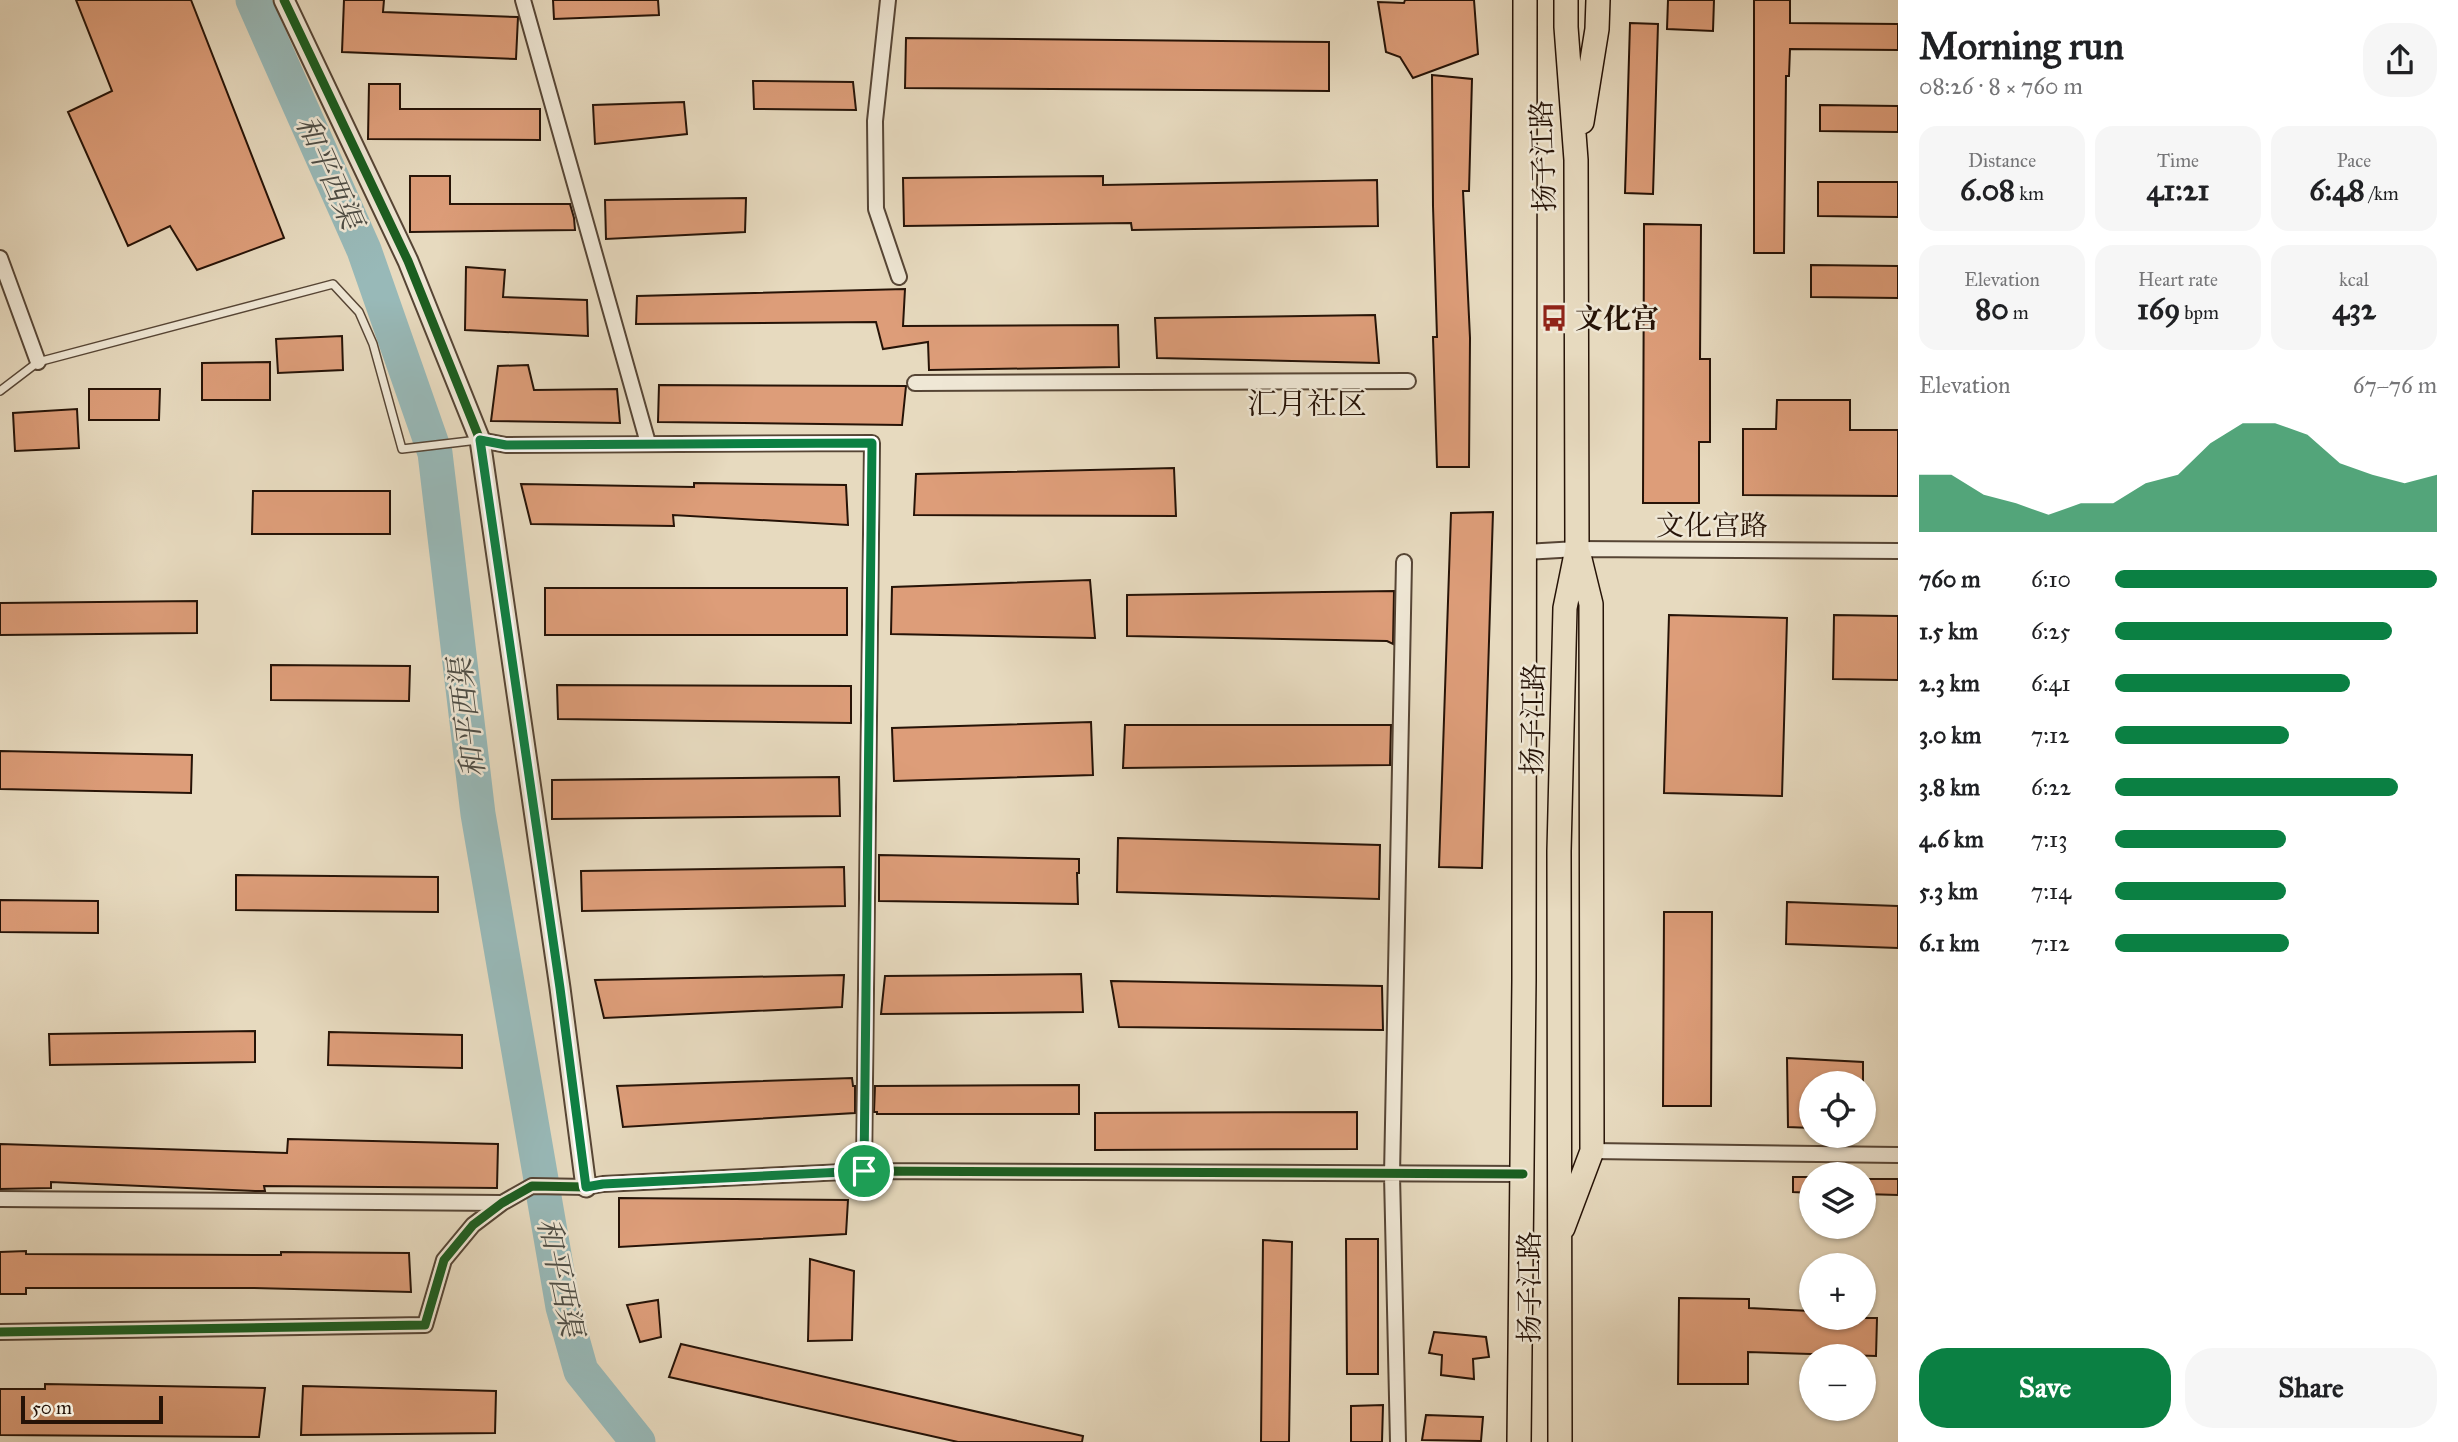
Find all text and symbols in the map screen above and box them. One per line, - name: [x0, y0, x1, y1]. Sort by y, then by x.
- text: Morning run: [1919, 23, 2124, 69]
- button: share: [2363, 23, 2437, 97]
- text: 08:26 · 8 × 760 m: [1919, 72, 2083, 100]
- street label: 扬子江路: [1524, 99, 1562, 213]
- water label: 和平西渠: [288, 110, 371, 238]
- text: Distance: [1968, 149, 2036, 172]
- text: Time: [2157, 149, 2199, 172]
- text: Pace: [2337, 149, 2371, 172]
- text: 6.08: [1960, 172, 2015, 208]
- text: 41:21: [2147, 172, 2209, 208]
- text: 6:48: [2309, 172, 2365, 208]
- text: km: [2015, 182, 2044, 205]
- text: /km: [2365, 182, 2399, 205]
- text: Elevation: [1964, 268, 2040, 291]
- text: Heart rate: [2138, 268, 2218, 291]
- text: kcal: [2339, 268, 2369, 291]
- text: 80: [1975, 291, 2009, 327]
- text: 169: [2137, 291, 2180, 327]
- text: 432: [2332, 291, 2376, 327]
- place label: 文化宫: [1575, 301, 1659, 336]
- text: m: [2009, 301, 2029, 324]
- text: bpm: [2180, 301, 2219, 324]
- bus stop icon: 文化宫: [1539, 303, 1569, 333]
- text: Elevation: [1919, 371, 2010, 399]
- text: 67–76 m: [2353, 371, 2437, 399]
- district label: 汇月社区: [1247, 386, 1367, 422]
- street label: 文化宫路: [1656, 508, 1768, 543]
- text: 760 m: [1919, 565, 1981, 593]
- text: 6:10: [2031, 565, 2071, 593]
- text: 1.5 km: [1919, 617, 1978, 645]
- text: 6:25: [2031, 617, 2070, 645]
- water label: 和平西渠: [441, 652, 492, 780]
- street label: 扬子江路: [1515, 663, 1551, 775]
- text: 2.3 km: [1919, 669, 1980, 697]
- text: 6:41: [2031, 669, 2071, 697]
- text: 3.0 km: [1919, 721, 1981, 749]
- text: 7:12: [2031, 721, 2070, 749]
- text: 3.8 km: [1919, 773, 1980, 801]
- text: 6:22: [2031, 773, 2071, 801]
- text: 4.6 km: [1919, 825, 1984, 853]
- text: 7:13: [2031, 825, 2067, 853]
- text: 5.3 km: [1919, 877, 1978, 905]
- text: 7:14: [2031, 877, 2071, 905]
- text: 6.1 km: [1919, 929, 1980, 957]
- text: 7:12: [2031, 929, 2070, 957]
- map controls: [1799, 1071, 1876, 1421]
- button: locate: [1799, 1071, 1876, 1148]
- pin: [834, 1141, 894, 1201]
- icon: arrive: [845, 1152, 883, 1190]
- button: layers: [1799, 1162, 1876, 1239]
- water label: 和平西渠: [530, 1215, 591, 1343]
- street label: 扬子江路: [1512, 1231, 1547, 1343]
- button: +: [1799, 1253, 1876, 1330]
- button: −: [1799, 1344, 1876, 1421]
- button: Save: [1919, 1348, 2171, 1428]
- button: Share: [2185, 1348, 2437, 1428]
- scale bar: [21, 1393, 163, 1425]
- text: 50 m: [32, 1396, 72, 1419]

